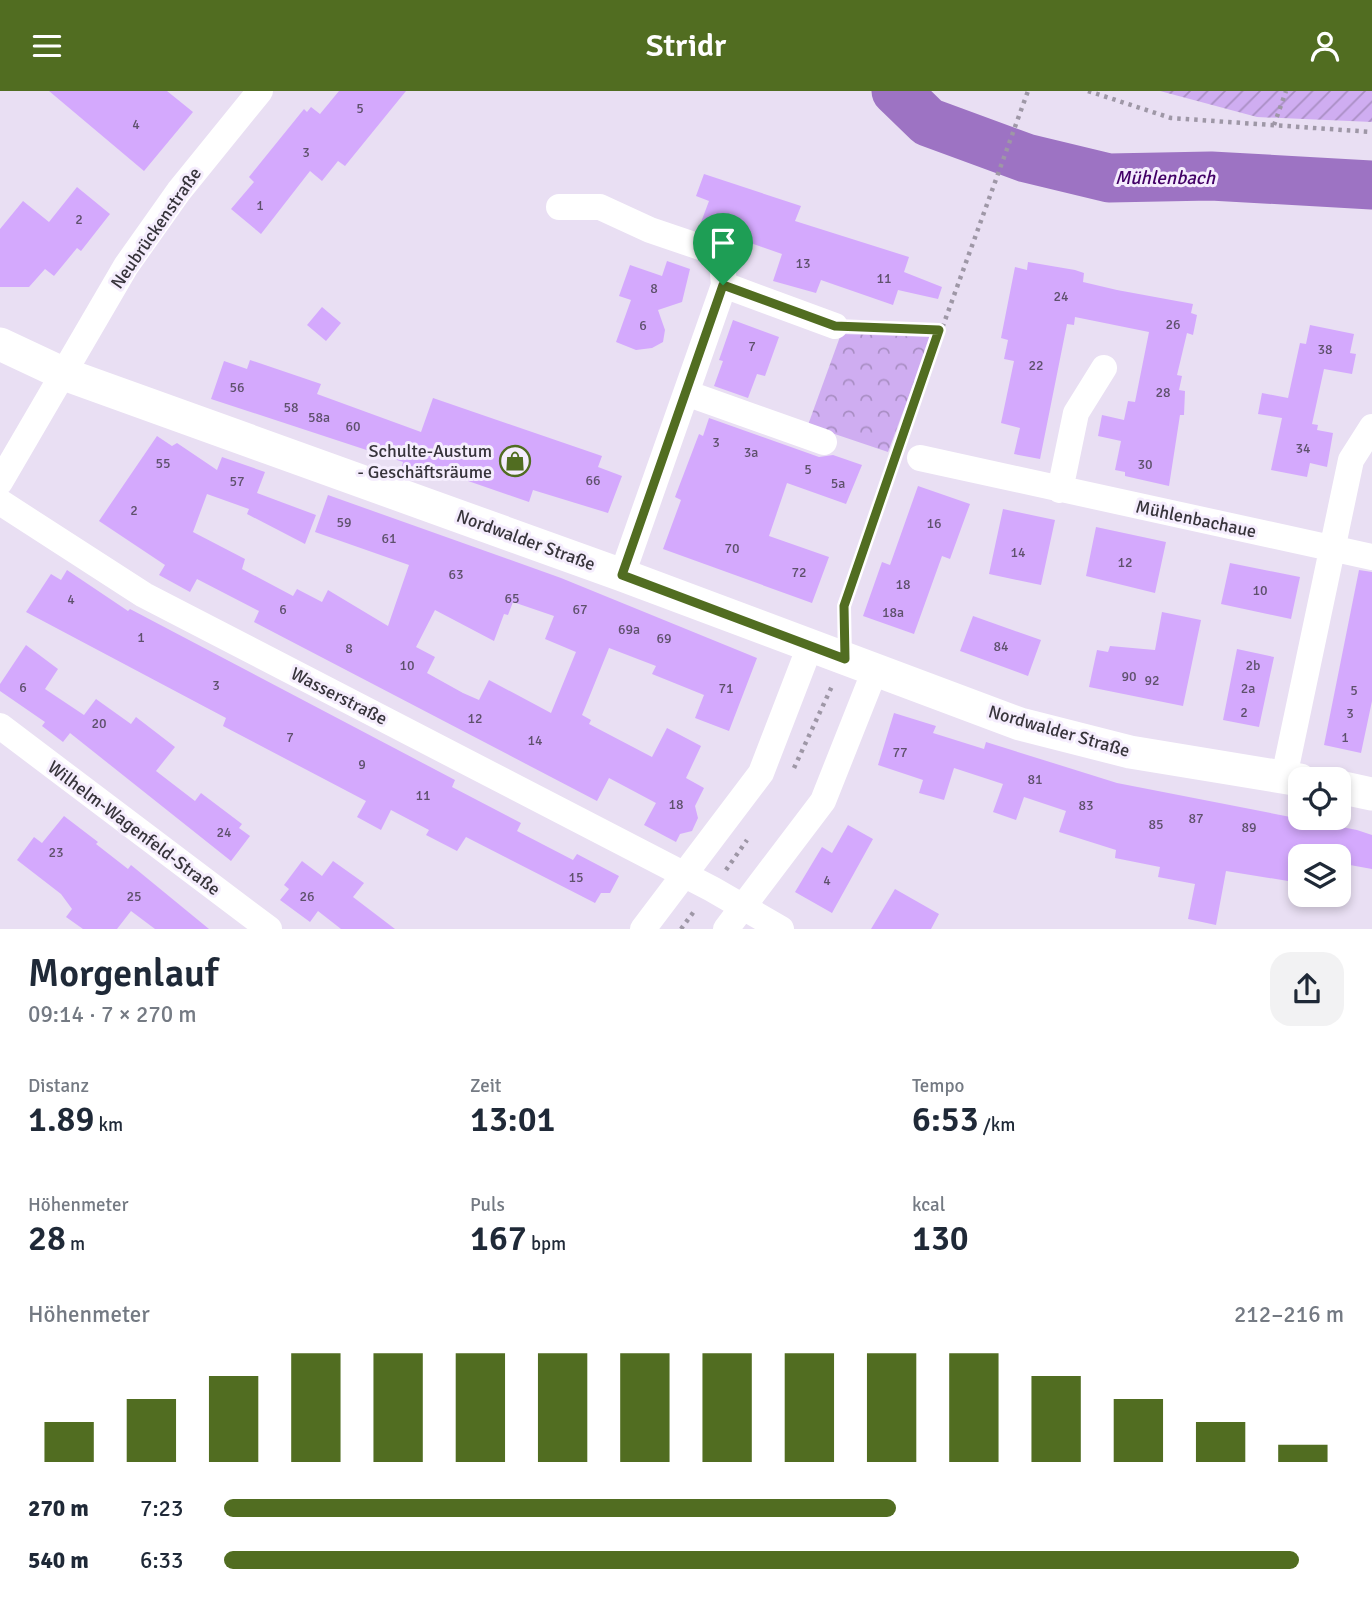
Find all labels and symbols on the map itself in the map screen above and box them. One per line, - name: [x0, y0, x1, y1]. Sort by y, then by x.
- house number: 5: [356, 100, 364, 117]
- house number: 4: [132, 116, 140, 133]
- house number: 3: [302, 144, 310, 161]
- street label: Neubrückenstraße: [106, 163, 206, 293]
- water label: Mühlenbach: [1115, 166, 1216, 190]
- house number: 1: [256, 197, 264, 214]
- house number: 2: [75, 211, 83, 228]
- pin: [693, 213, 753, 285]
- house number: 13: [795, 255, 811, 272]
- house number: 11: [876, 270, 892, 287]
- house number: 8: [650, 280, 658, 297]
- house number: 24: [1053, 288, 1069, 305]
- house number: 26: [1165, 316, 1181, 333]
- house number: 6: [639, 317, 647, 334]
- house number: 7: [748, 338, 756, 355]
- house number: 38: [1317, 341, 1333, 358]
- house number: 22: [1028, 357, 1044, 374]
- house number: 56: [229, 379, 245, 396]
- house number: 28: [1155, 384, 1171, 401]
- house number: 58: [283, 399, 299, 416]
- house number: 58a: [308, 409, 330, 426]
- house number: 60: [345, 418, 361, 435]
- house number: 3: [712, 434, 720, 451]
- place label: Schulte-Austum - Geschäftsräume: [357, 440, 492, 483]
- house number: 34: [1295, 440, 1311, 457]
- shop icon: Schulte-Austum - Geschäftsräume: [498, 444, 532, 478]
- house number: 3a: [744, 444, 758, 461]
- house number: 55: [155, 455, 171, 472]
- house number: 30: [1137, 456, 1153, 473]
- house number: 5: [804, 461, 812, 478]
- house number: 66: [585, 472, 601, 489]
- house number: 57: [229, 473, 245, 490]
- house number: 5a: [831, 475, 845, 492]
- street label: Mühlenbachaue: [1134, 495, 1258, 543]
- house number: 2: [130, 502, 138, 519]
- street label: Nordwalder Straße: [454, 505, 598, 575]
- house number: 59: [336, 514, 352, 531]
- house number: 16: [926, 515, 942, 532]
- house number: 61: [381, 530, 397, 547]
- house number: 70: [724, 540, 740, 557]
- house number: 14: [1010, 544, 1026, 561]
- house number: 12: [1117, 554, 1133, 571]
- house number: 72: [791, 564, 807, 581]
- house number: 63: [448, 566, 464, 583]
- house number: 18: [895, 576, 911, 593]
- house number: 10: [1252, 582, 1268, 599]
- house number: 65: [504, 590, 520, 607]
- house number: 4: [67, 591, 75, 608]
- house number: 6: [279, 601, 287, 618]
- house number: 67: [572, 601, 588, 618]
- house number: 18a: [882, 604, 904, 621]
- house number: 69a: [618, 621, 640, 638]
- house number: 1: [137, 629, 145, 646]
- house number: 69: [656, 630, 672, 647]
- house number: 84: [993, 638, 1009, 655]
- house number: 8: [345, 640, 353, 657]
- house number: 10: [399, 657, 415, 674]
- house number: 2b: [1246, 657, 1260, 674]
- street label: Wasserstraße: [287, 662, 391, 730]
- house number: 90: [1121, 668, 1137, 685]
- house number: 92: [1144, 672, 1160, 689]
- house number: 3: [212, 677, 220, 694]
- house number: 6: [19, 679, 27, 696]
- house number: 71: [718, 680, 734, 697]
- house number: 2a: [1241, 680, 1255, 697]
- house number: 5: [1350, 682, 1358, 699]
- street label: Nordwalder Straße: [986, 700, 1132, 762]
- house number: 2: [1240, 704, 1248, 721]
- house number: 3: [1346, 705, 1354, 722]
- house number: 12: [467, 710, 483, 727]
- house number: 20: [91, 715, 107, 732]
- house number: 7: [286, 729, 294, 746]
- house number: 1: [1341, 729, 1349, 746]
- house number: 14: [527, 732, 543, 749]
- house number: 77: [892, 744, 908, 761]
- street label: Wilhelm-Wagenfeld-Straße: [43, 756, 225, 900]
- house number: 9: [358, 756, 366, 773]
- house number: 81: [1027, 771, 1043, 788]
- house number: 11: [415, 787, 431, 804]
- house number: 18: [668, 796, 684, 813]
- house number: 83: [1078, 797, 1094, 814]
- house number: 87: [1188, 810, 1204, 827]
- house number: 85: [1148, 816, 1164, 833]
- house number: 89: [1241, 819, 1257, 836]
- house number: 24: [216, 824, 232, 841]
- house number: 23: [48, 844, 64, 861]
- house number: 15: [568, 869, 584, 886]
- house number: 4: [823, 872, 831, 889]
- house number: 25: [126, 888, 142, 905]
- house number: 26: [299, 888, 315, 905]

